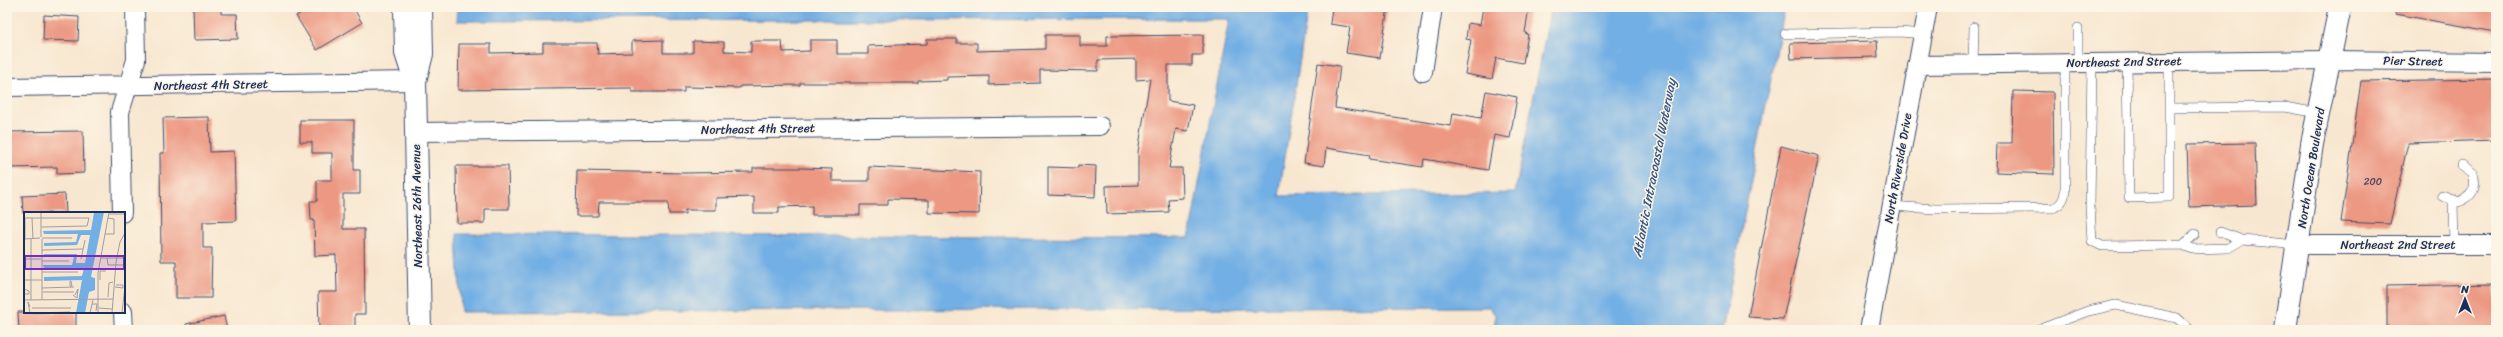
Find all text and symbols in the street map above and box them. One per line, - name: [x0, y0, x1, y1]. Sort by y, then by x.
- street label: Pier Street: [2383, 49, 2443, 73]
- street label: Northeast 2nd Street: [2066, 50, 2182, 74]
- street label: Northeast 4th Street: [154, 73, 268, 97]
- water label: Atlantic Intracoastal Waterway: [1625, 75, 1683, 260]
- street label: North Ocean Boulevard: [2291, 105, 2332, 230]
- street label: North Riverside Drive: [1877, 111, 1919, 225]
- street label: Northeast 4th Street: [701, 117, 815, 141]
- street label: Northeast 26th Avenue: [405, 144, 429, 268]
- house number: 200: [2364, 173, 2382, 191]
- inset map: [24, 212, 125, 313]
- street label: Northeast 2nd Street: [2340, 234, 2456, 256]
- north arrow: [2445, 279, 2485, 319]
- text: N: [2460, 280, 2469, 299]

